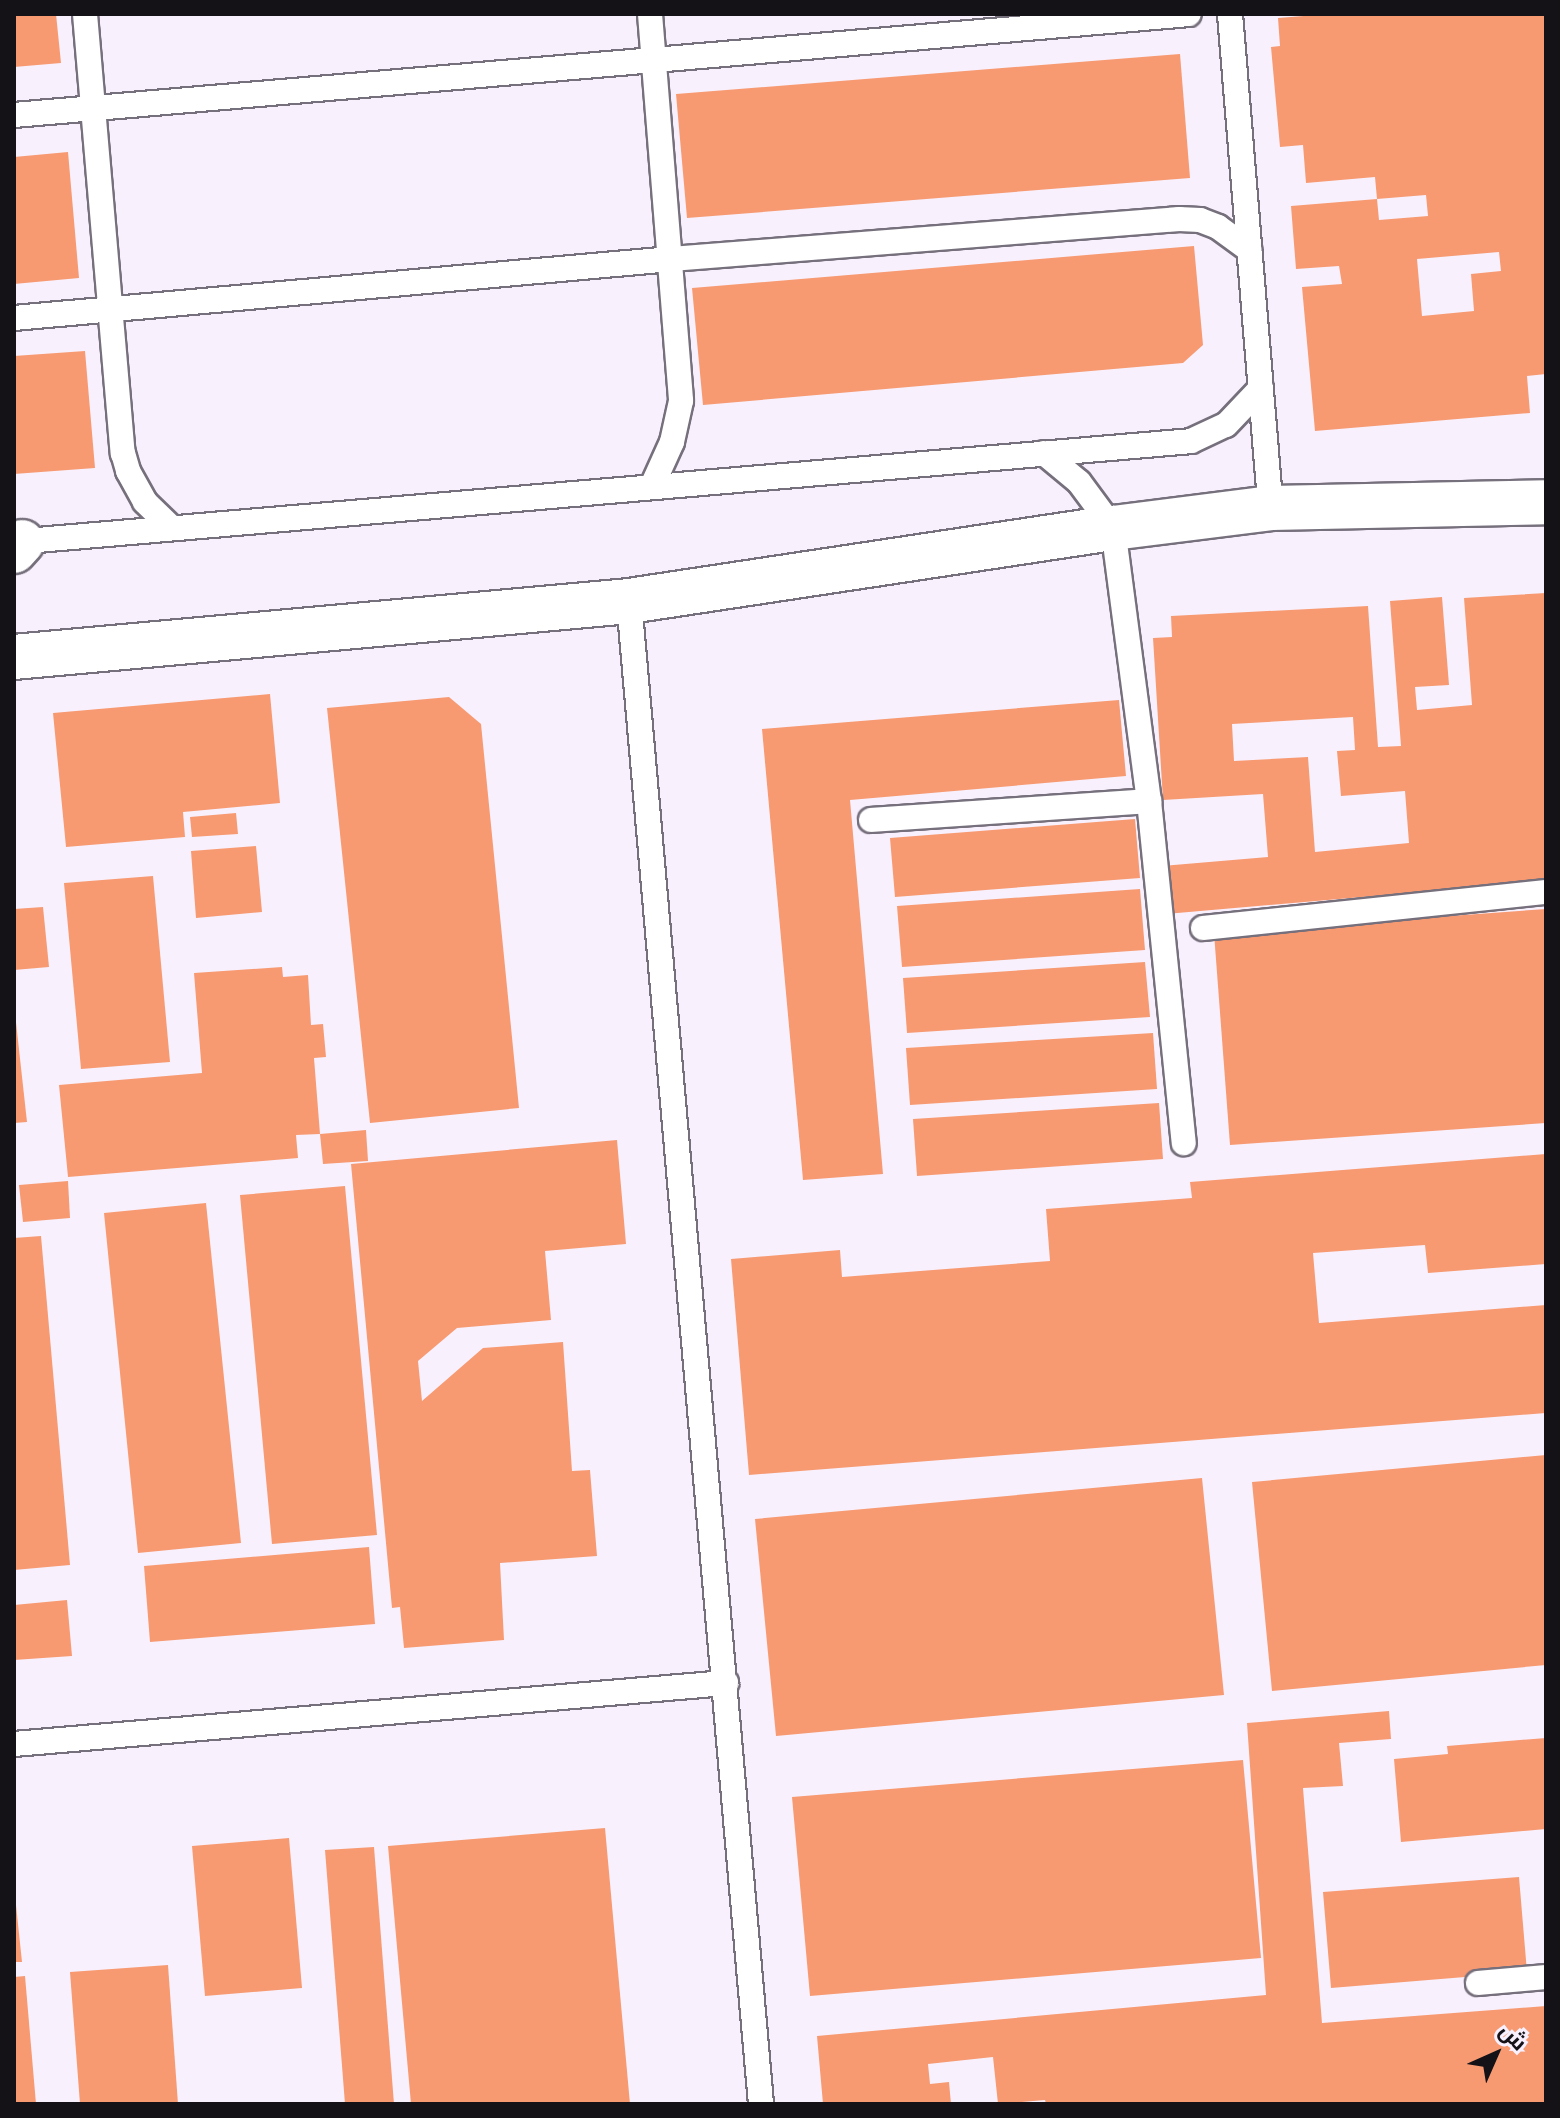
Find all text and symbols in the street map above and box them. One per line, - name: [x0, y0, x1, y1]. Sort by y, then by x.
- north arrow: [1456, 2014, 1536, 2094]
- text: ش: [1494, 2018, 1532, 2055]

